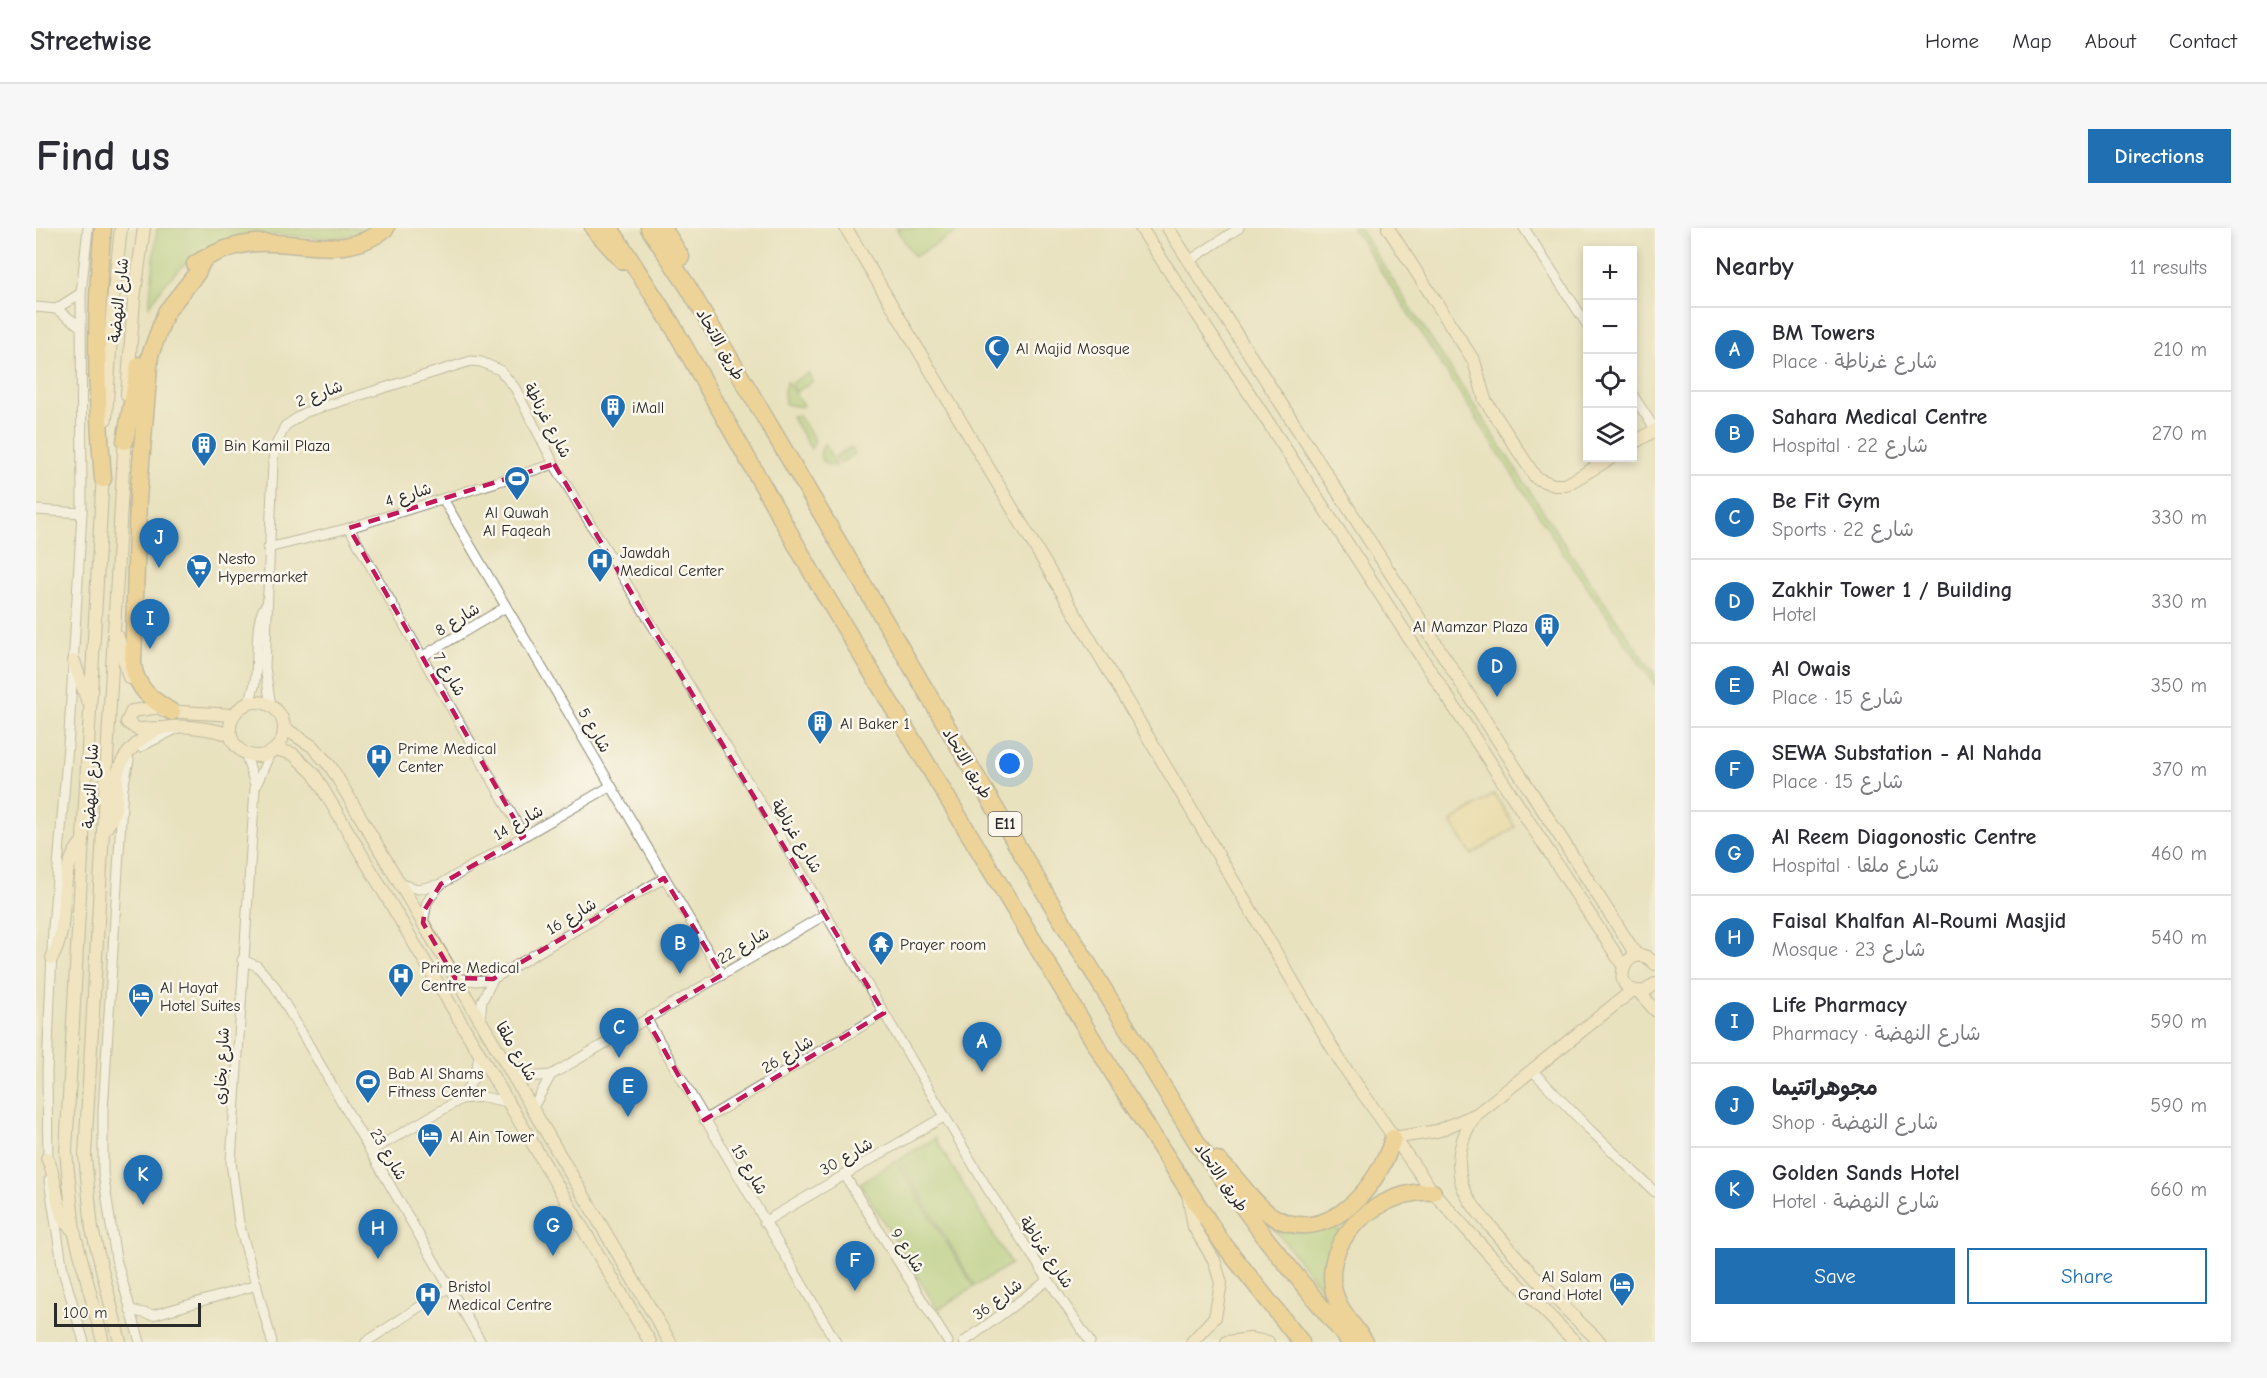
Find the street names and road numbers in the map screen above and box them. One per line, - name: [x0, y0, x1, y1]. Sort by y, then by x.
- street label: شارع النهضة: [106, 257, 134, 344]
- street label: طريق الاتحاد: [692, 306, 748, 383]
- street label: شارع 2: [294, 377, 346, 413]
- street label: شارع غرناطة: [518, 380, 574, 462]
- street label: شارع 4: [383, 479, 434, 512]
- street label: شارع 8: [432, 600, 484, 642]
- street label: شارع 7: [428, 649, 469, 701]
- street label: شارع 5: [572, 705, 614, 757]
- street label: طريق الاتحاد: [939, 725, 995, 802]
- street label: شارع النهضة: [80, 743, 104, 829]
- street label: شارع غرناطة: [766, 797, 825, 877]
- street label: شارع 14: [491, 802, 547, 846]
- road number: E11: [988, 812, 1022, 836]
- street label: شارع 16: [543, 895, 601, 940]
- street label: شارع 22: [714, 924, 774, 970]
- street label: شارع ملقا: [490, 1019, 540, 1085]
- street label: شارع بخارى: [211, 1027, 235, 1105]
- street label: شارع 26: [758, 1032, 818, 1079]
- street label: شارع 23: [364, 1126, 410, 1184]
- street label: شارع 30: [817, 1135, 877, 1181]
- street label: طريق الاتحاد: [1191, 1140, 1251, 1215]
- street label: شارع 15: [726, 1141, 771, 1199]
- street label: شارع غرناطة: [1014, 1213, 1077, 1293]
- street label: شارع 9: [885, 1225, 928, 1277]
- street label: شارع 36: [970, 1276, 1027, 1326]

